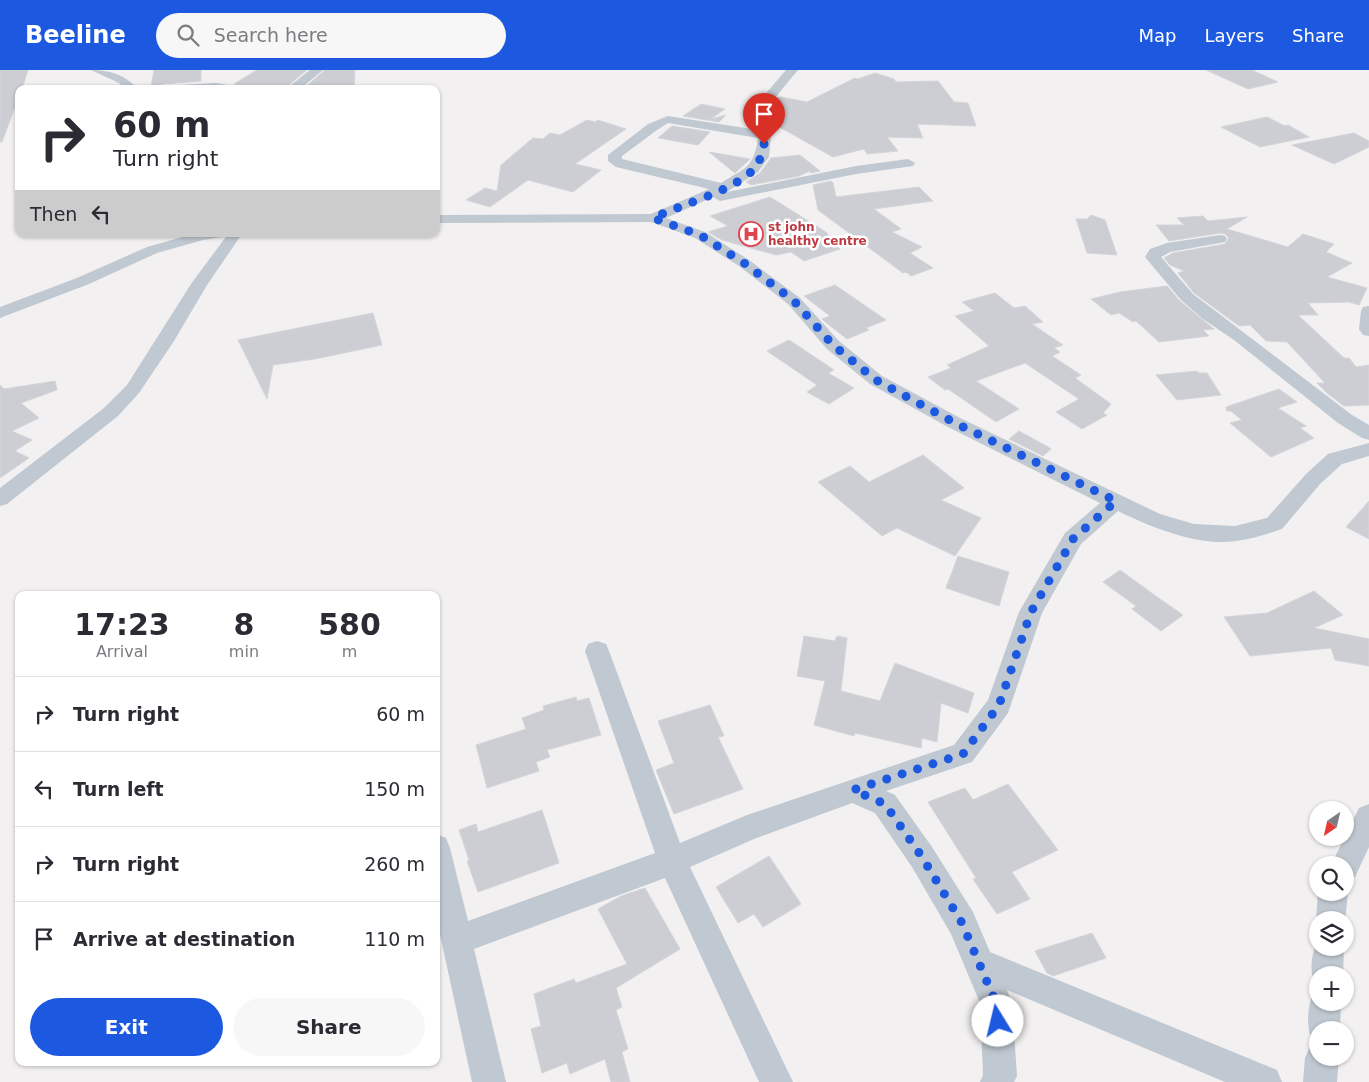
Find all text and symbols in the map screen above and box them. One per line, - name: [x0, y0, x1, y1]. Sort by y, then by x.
- search box: [156, 13, 506, 58]
- text: Beeline: [25, 21, 126, 49]
- icon: search: [174, 21, 202, 49]
- text: Search here: [214, 24, 328, 46]
- text: Map: [1138, 25, 1176, 46]
- text: Layers: [1204, 25, 1264, 46]
- text: Share: [1292, 25, 1344, 46]
- pin: [743, 93, 785, 144]
- icon: arrive: [750, 100, 778, 128]
- icon: right: [30, 105, 95, 170]
- text: 60 m: [113, 105, 210, 145]
- text: Turn right: [113, 146, 218, 171]
- icon: left: [87, 200, 115, 228]
- text: Then: [30, 203, 77, 225]
- place label: st john healthy centre: [768, 220, 867, 248]
- hospital icon: st john healthy centre: [738, 221, 764, 247]
- text: 17:23: [74, 607, 170, 642]
- text: 8: [233, 607, 254, 642]
- text: 580: [318, 607, 381, 642]
- text: Arrival: [96, 642, 148, 661]
- text: min: [229, 642, 259, 661]
- text: m: [342, 642, 357, 661]
- icon: right: [30, 700, 58, 728]
- text: Turn right: [73, 703, 179, 725]
- text: 60 m: [376, 703, 425, 725]
- icon: left: [30, 775, 58, 803]
- text: Turn left: [73, 778, 164, 800]
- text: 150 m: [364, 778, 425, 800]
- north arrow: [1309, 801, 1354, 846]
- map controls: [1309, 801, 1354, 1066]
- icon: right: [30, 850, 58, 878]
- text: Turn right: [73, 853, 179, 875]
- text: 260 m: [364, 853, 425, 875]
- button: search: [1309, 856, 1354, 901]
- button: layers: [1309, 911, 1354, 956]
- icon: arrive: [30, 925, 58, 953]
- text: Arrive at destination: [73, 928, 295, 950]
- text: 110 m: [364, 928, 425, 950]
- button: +: [1309, 966, 1354, 1011]
- position arrow: [971, 994, 1023, 1046]
- button: Exit: [30, 998, 223, 1056]
- button: Share: [233, 998, 425, 1056]
- button: −: [1309, 1021, 1354, 1066]

